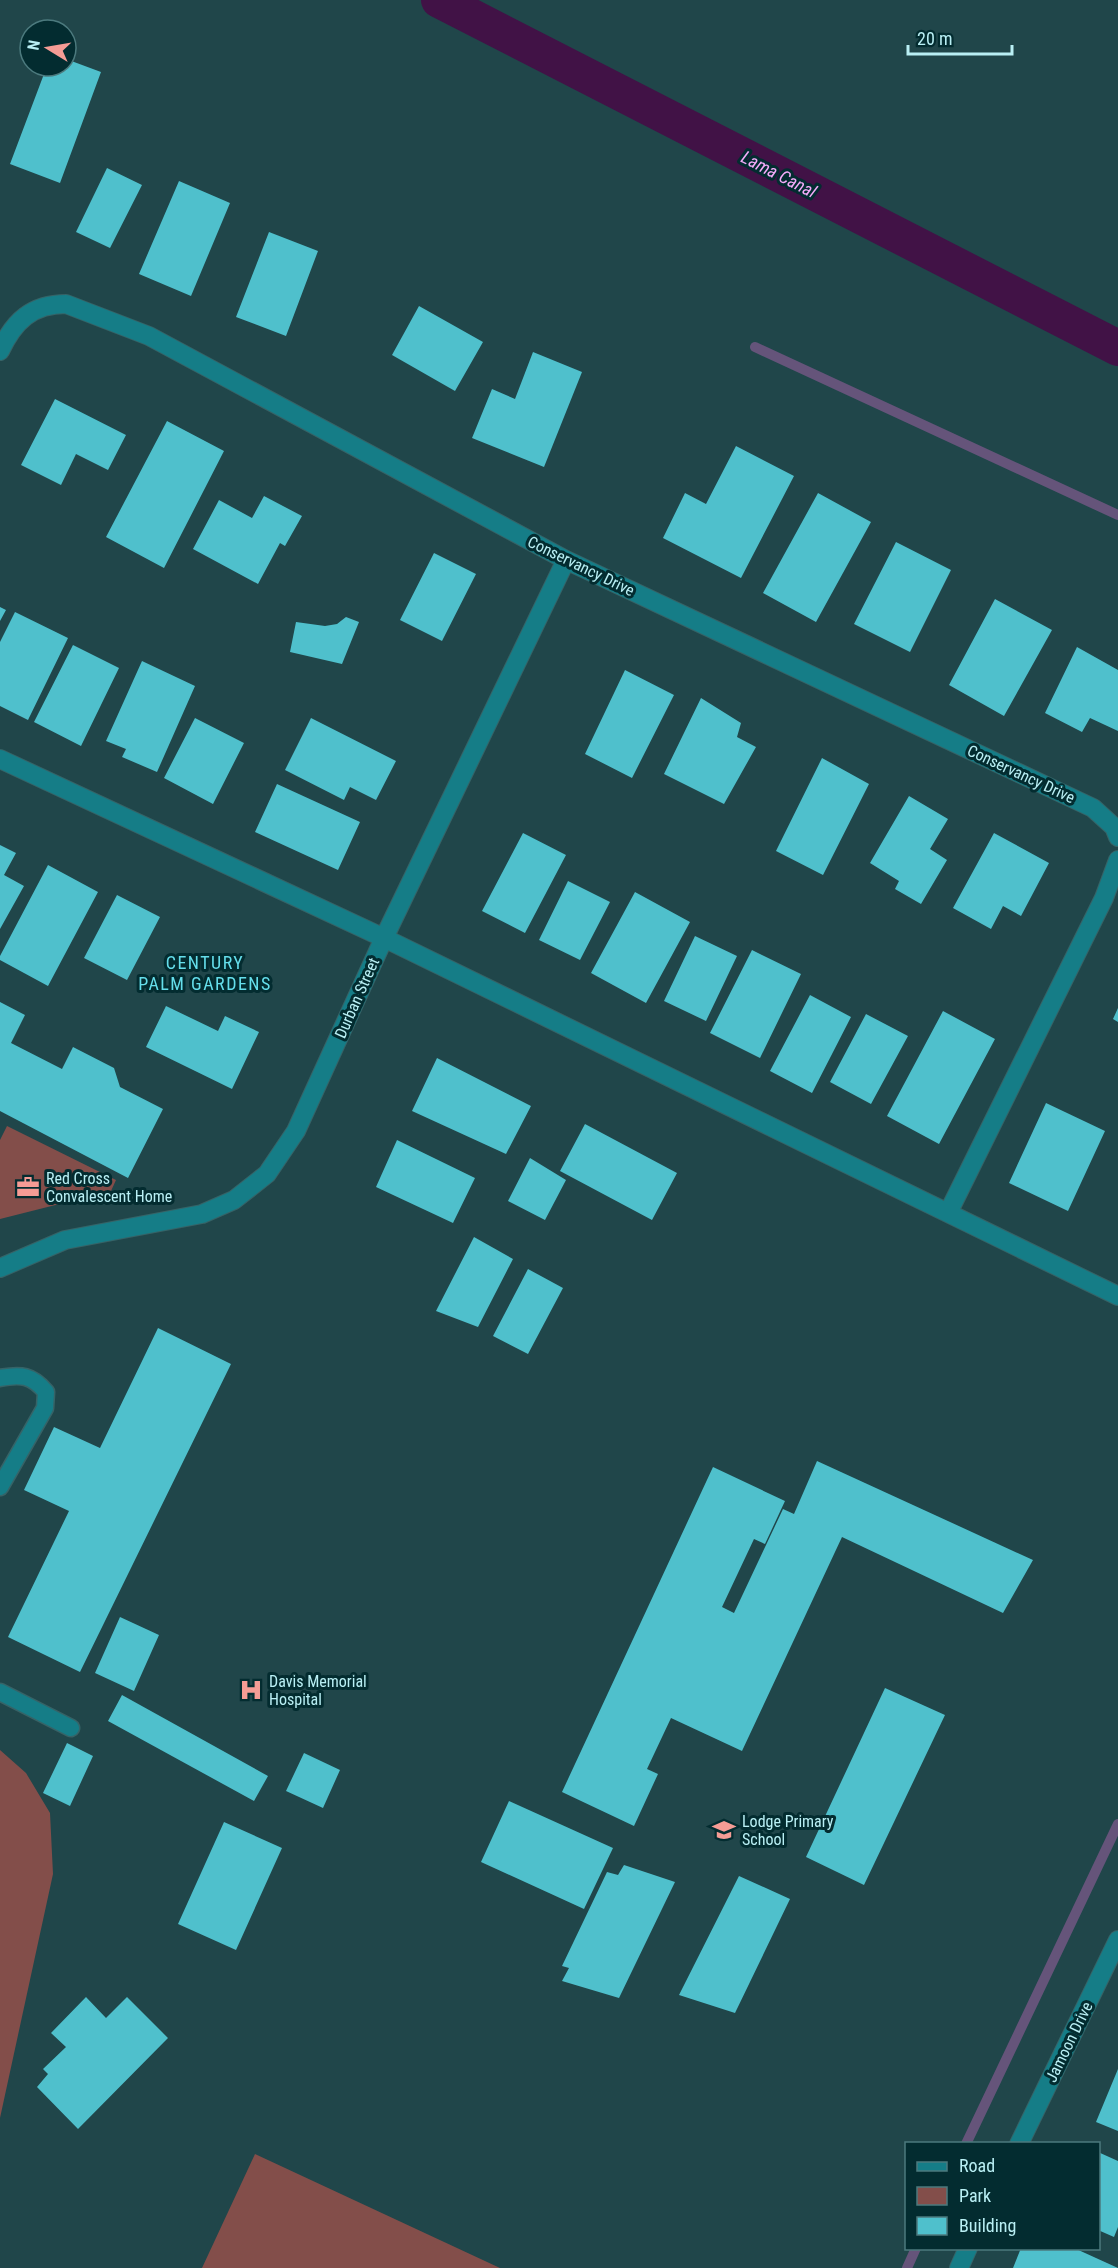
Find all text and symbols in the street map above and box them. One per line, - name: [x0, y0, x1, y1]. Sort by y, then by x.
- north arrow: [18, 18, 78, 78]
- scale bar: [908, 18, 1012, 56]
- text: 20 m: [917, 28, 952, 49]
- text: N: [24, 39, 44, 52]
- water label: Lama Canal: [738, 146, 821, 202]
- street label: Conservancy Drive: [525, 532, 637, 600]
- street label: Conservancy Drive: [964, 741, 1078, 807]
- district label: CENTURY PALM GARDENS: [138, 952, 272, 994]
- street label: Durban Street: [331, 955, 383, 1041]
- place label: Red Cross Convalescent Home: [46, 1169, 172, 1206]
- office icon: Red Cross Convalescent Home: [15, 1174, 41, 1200]
- place label: Davis Memorial Hospital: [269, 1672, 367, 1709]
- hospital icon: Davis Memorial Hospital: [238, 1677, 264, 1703]
- place label: Lodge Primary School: [742, 1812, 834, 1849]
- school or university icon: Lodge Primary School: [711, 1817, 737, 1843]
- street label: Jamoon Drive: [1041, 1999, 1097, 2085]
- legend: [905, 2142, 1100, 2250]
- text: Road: [959, 2155, 995, 2176]
- text: Park: [959, 2185, 991, 2206]
- text: Building: [959, 2215, 1016, 2236]

